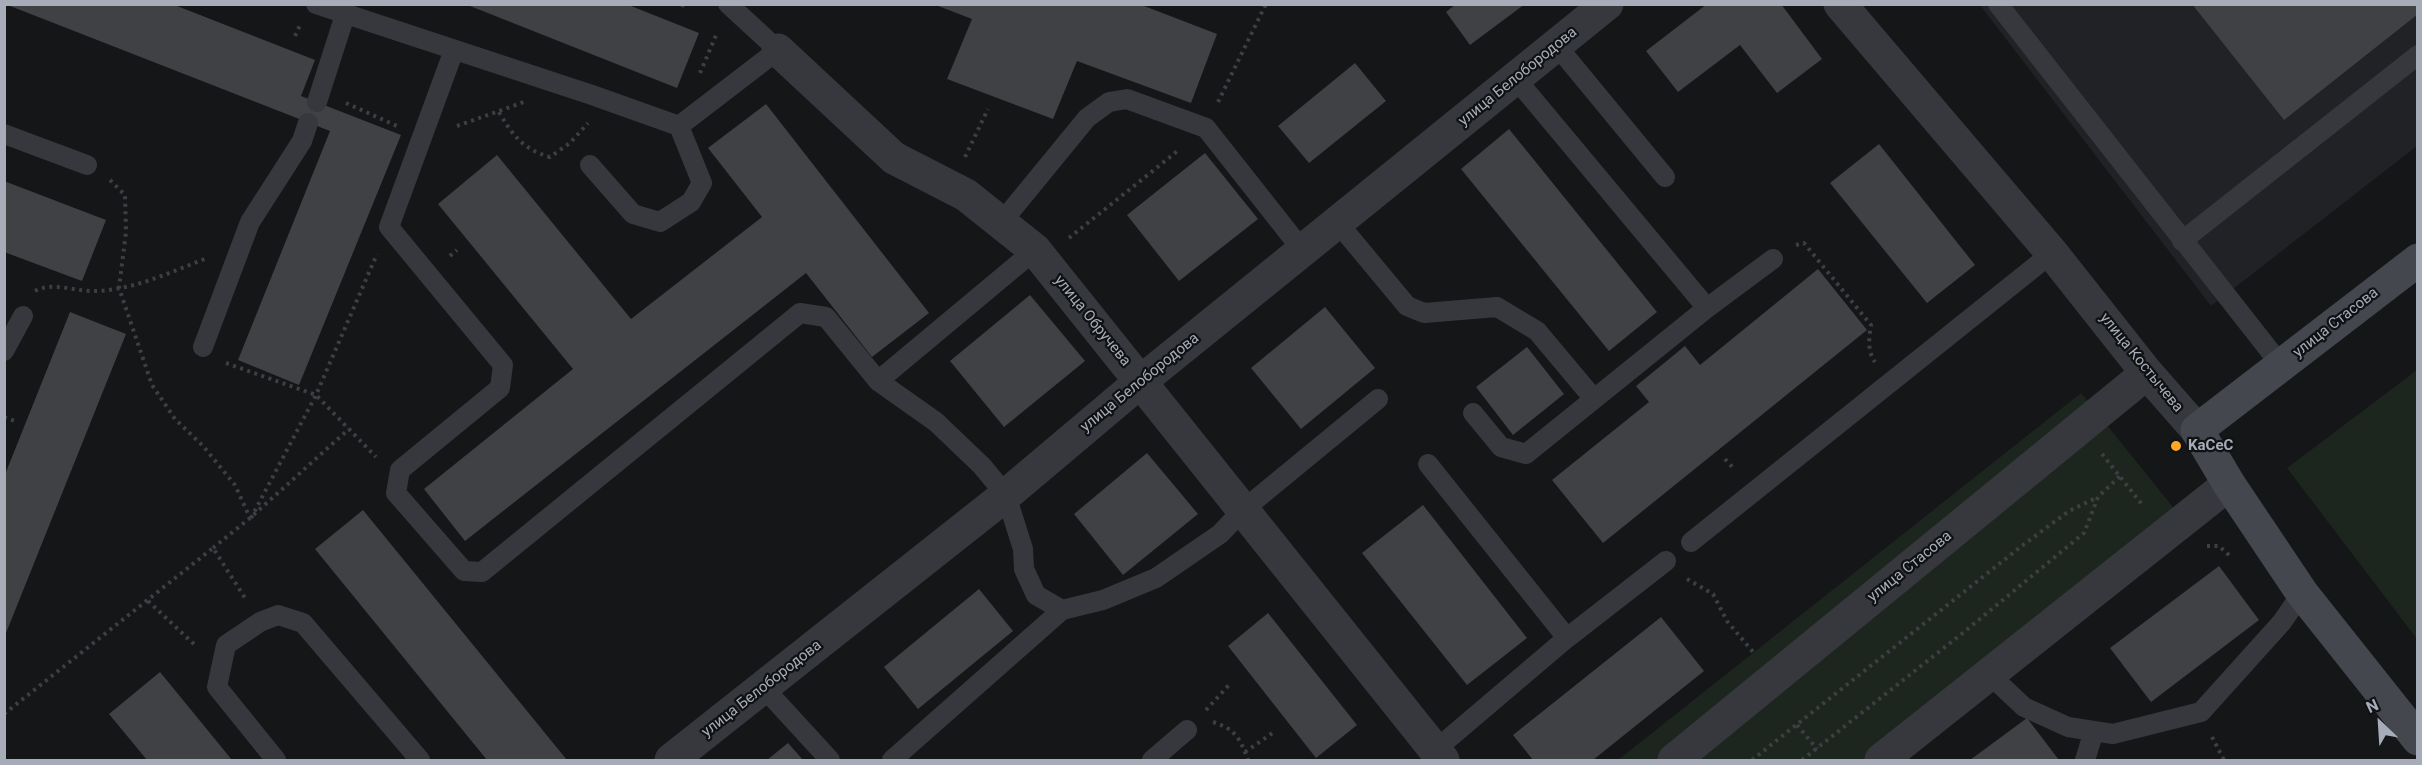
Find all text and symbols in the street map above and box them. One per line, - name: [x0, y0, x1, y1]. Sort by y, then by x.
- street label: улица Белобородова: [1455, 24, 1581, 130]
- street label: улица Обручева: [1050, 272, 1134, 370]
- street label: улица Стасова: [2290, 284, 2382, 362]
- street label: улица Костычева: [2095, 310, 2187, 416]
- street label: улица Белобородова: [1077, 330, 1203, 436]
- place label: KaCeC: [2188, 437, 2233, 455]
- marker: KaCeC: [2169, 439, 2183, 453]
- street label: улица Стасова: [1864, 528, 1956, 606]
- street label: улица Белобородова: [698, 637, 826, 741]
- north arrow: [2350, 693, 2410, 753]
- text: N: [2363, 695, 2381, 717]

